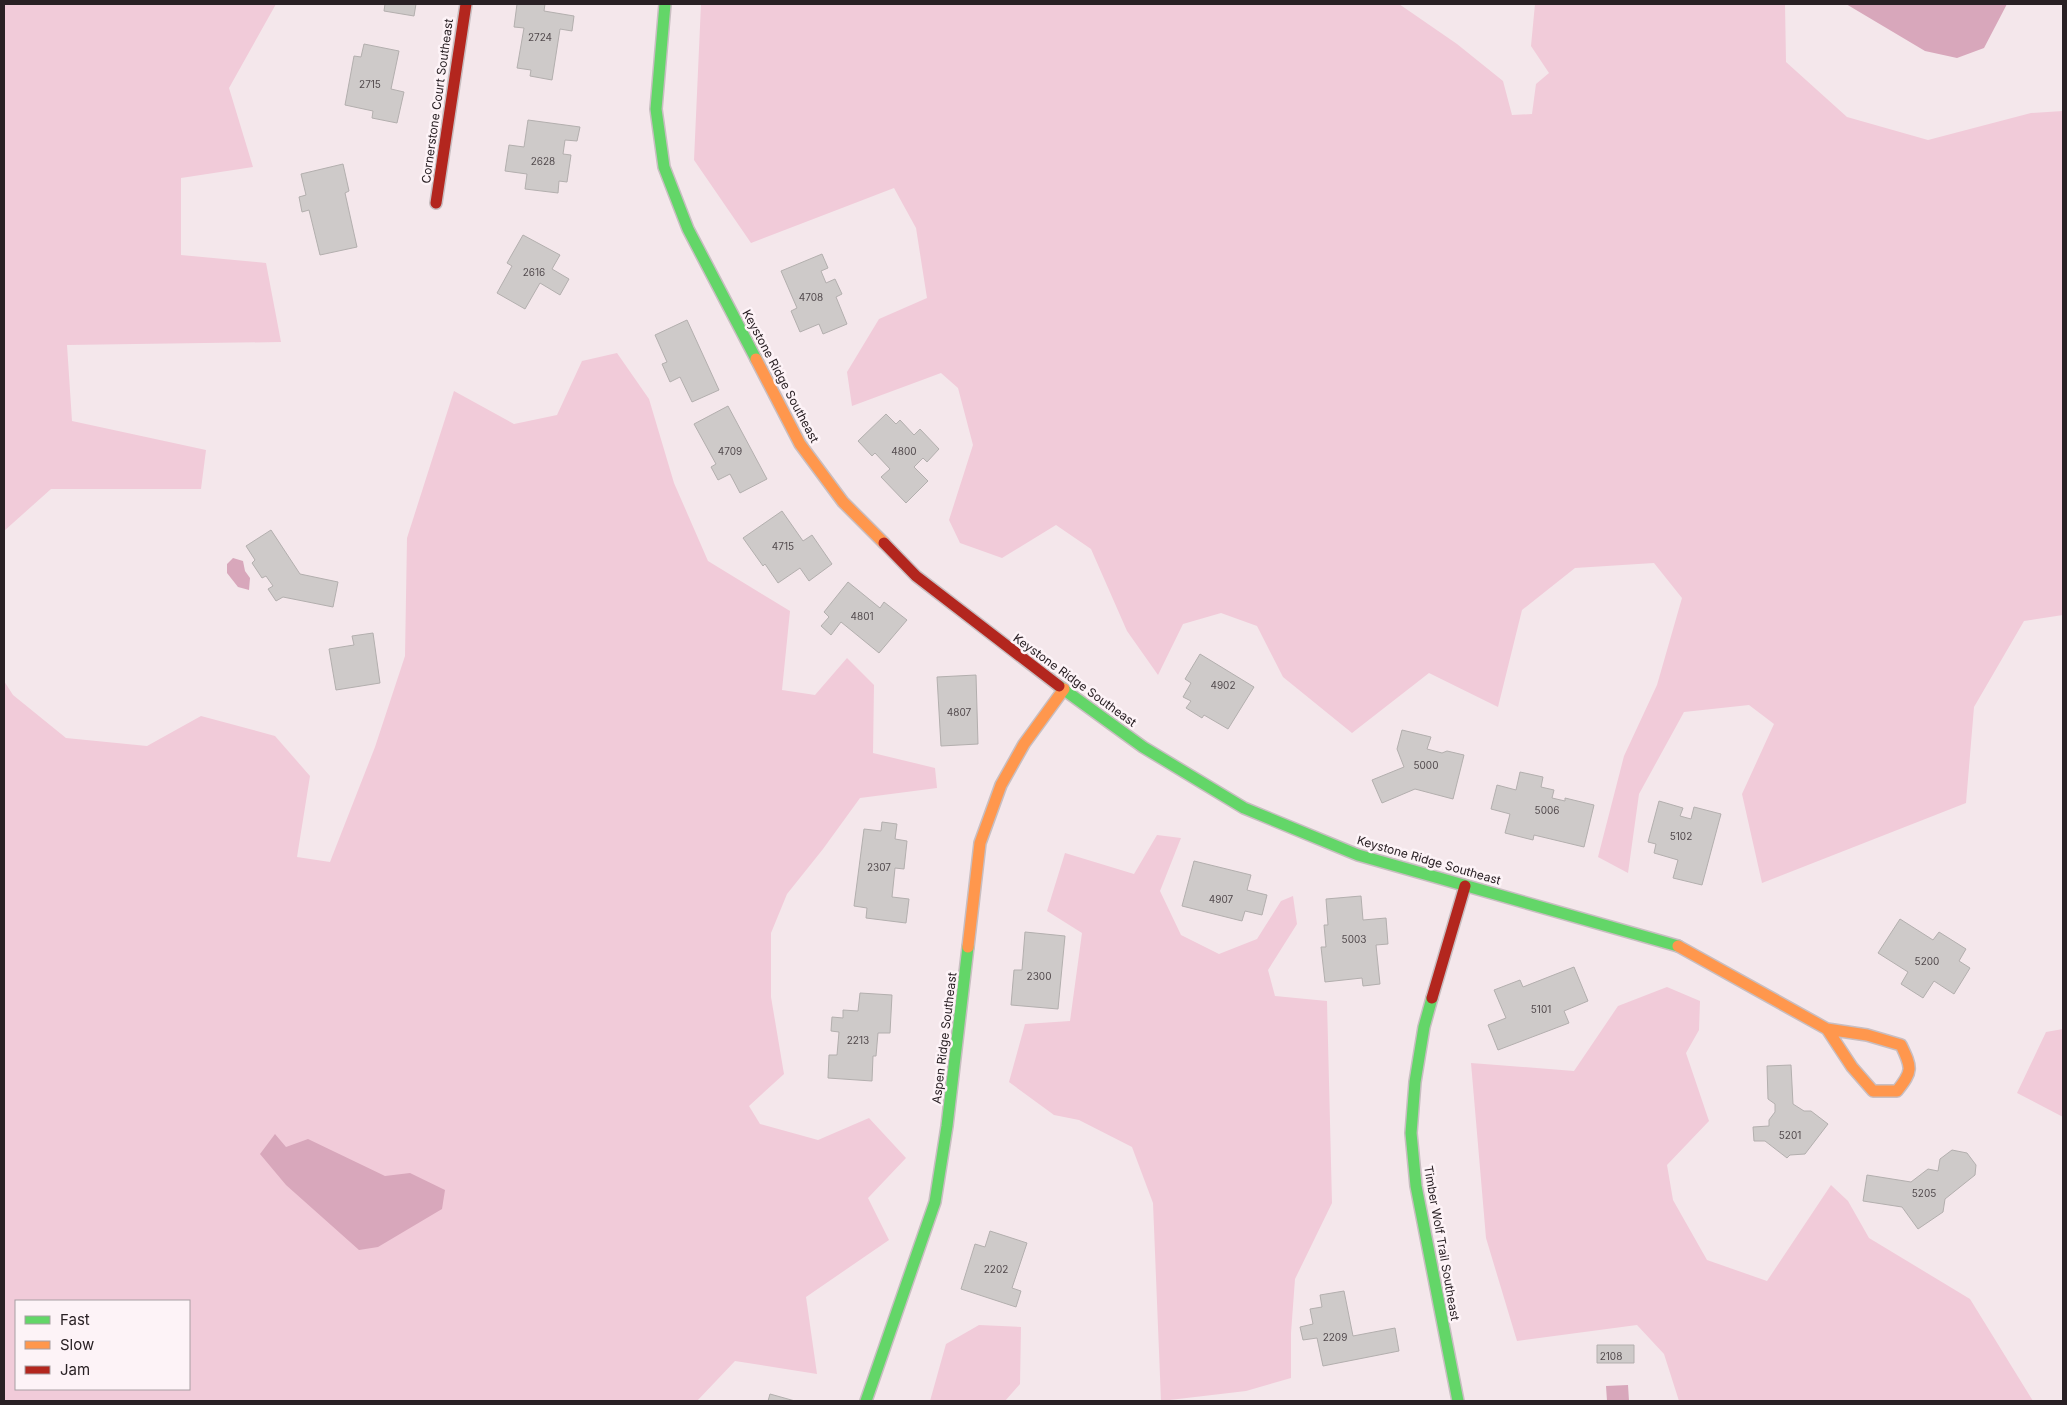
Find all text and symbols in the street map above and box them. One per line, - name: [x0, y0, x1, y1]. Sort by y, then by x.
- street label: Cornerstone Court Southeast: [418, 18, 456, 184]
- house number: 2724: [528, 31, 552, 43]
- house number: 2715: [359, 78, 381, 90]
- house number: 2628: [531, 155, 555, 167]
- house number: 2616: [523, 266, 545, 278]
- house number: 4708: [799, 291, 823, 303]
- street label: Keystone Ridge Southeast: [739, 307, 823, 445]
- house number: 4709: [718, 445, 742, 457]
- house number: 4800: [891, 445, 917, 457]
- house number: 4715: [772, 540, 794, 552]
- house number: 4801: [850, 610, 874, 622]
- street label: Keystone Ridge Southeast: [1010, 630, 1140, 730]
- house number: 4902: [1210, 679, 1236, 691]
- house number: 4807: [947, 706, 972, 718]
- house number: 5000: [1413, 759, 1439, 771]
- house number: 5006: [1535, 804, 1559, 816]
- house number: 5102: [1670, 830, 1692, 842]
- street label: Keystone Ridge Southeast: [1355, 832, 1503, 888]
- house number: 2307: [867, 861, 891, 873]
- house number: 4907: [1209, 893, 1234, 905]
- house number: 5003: [1342, 933, 1366, 945]
- house number: 5200: [1915, 955, 1939, 967]
- house number: 2300: [1027, 970, 1051, 982]
- street label: Aspen Ridge Southeast: [928, 971, 960, 1105]
- house number: 5101: [1531, 1003, 1551, 1015]
- house number: 2213: [847, 1034, 869, 1046]
- house number: 5201: [1779, 1129, 1801, 1141]
- street label: Timber Wolf Trail Southeast: [1421, 1164, 1463, 1322]
- house number: 5205: [1912, 1187, 1936, 1199]
- house number: 2202: [984, 1263, 1008, 1275]
- legend: [15, 1300, 190, 1390]
- text: Fast: [60, 1310, 90, 1329]
- house number: 2209: [1323, 1331, 1347, 1343]
- text: Slow: [60, 1335, 94, 1354]
- house number: 2108: [1600, 1350, 1622, 1362]
- text: Jam: [60, 1360, 90, 1379]

